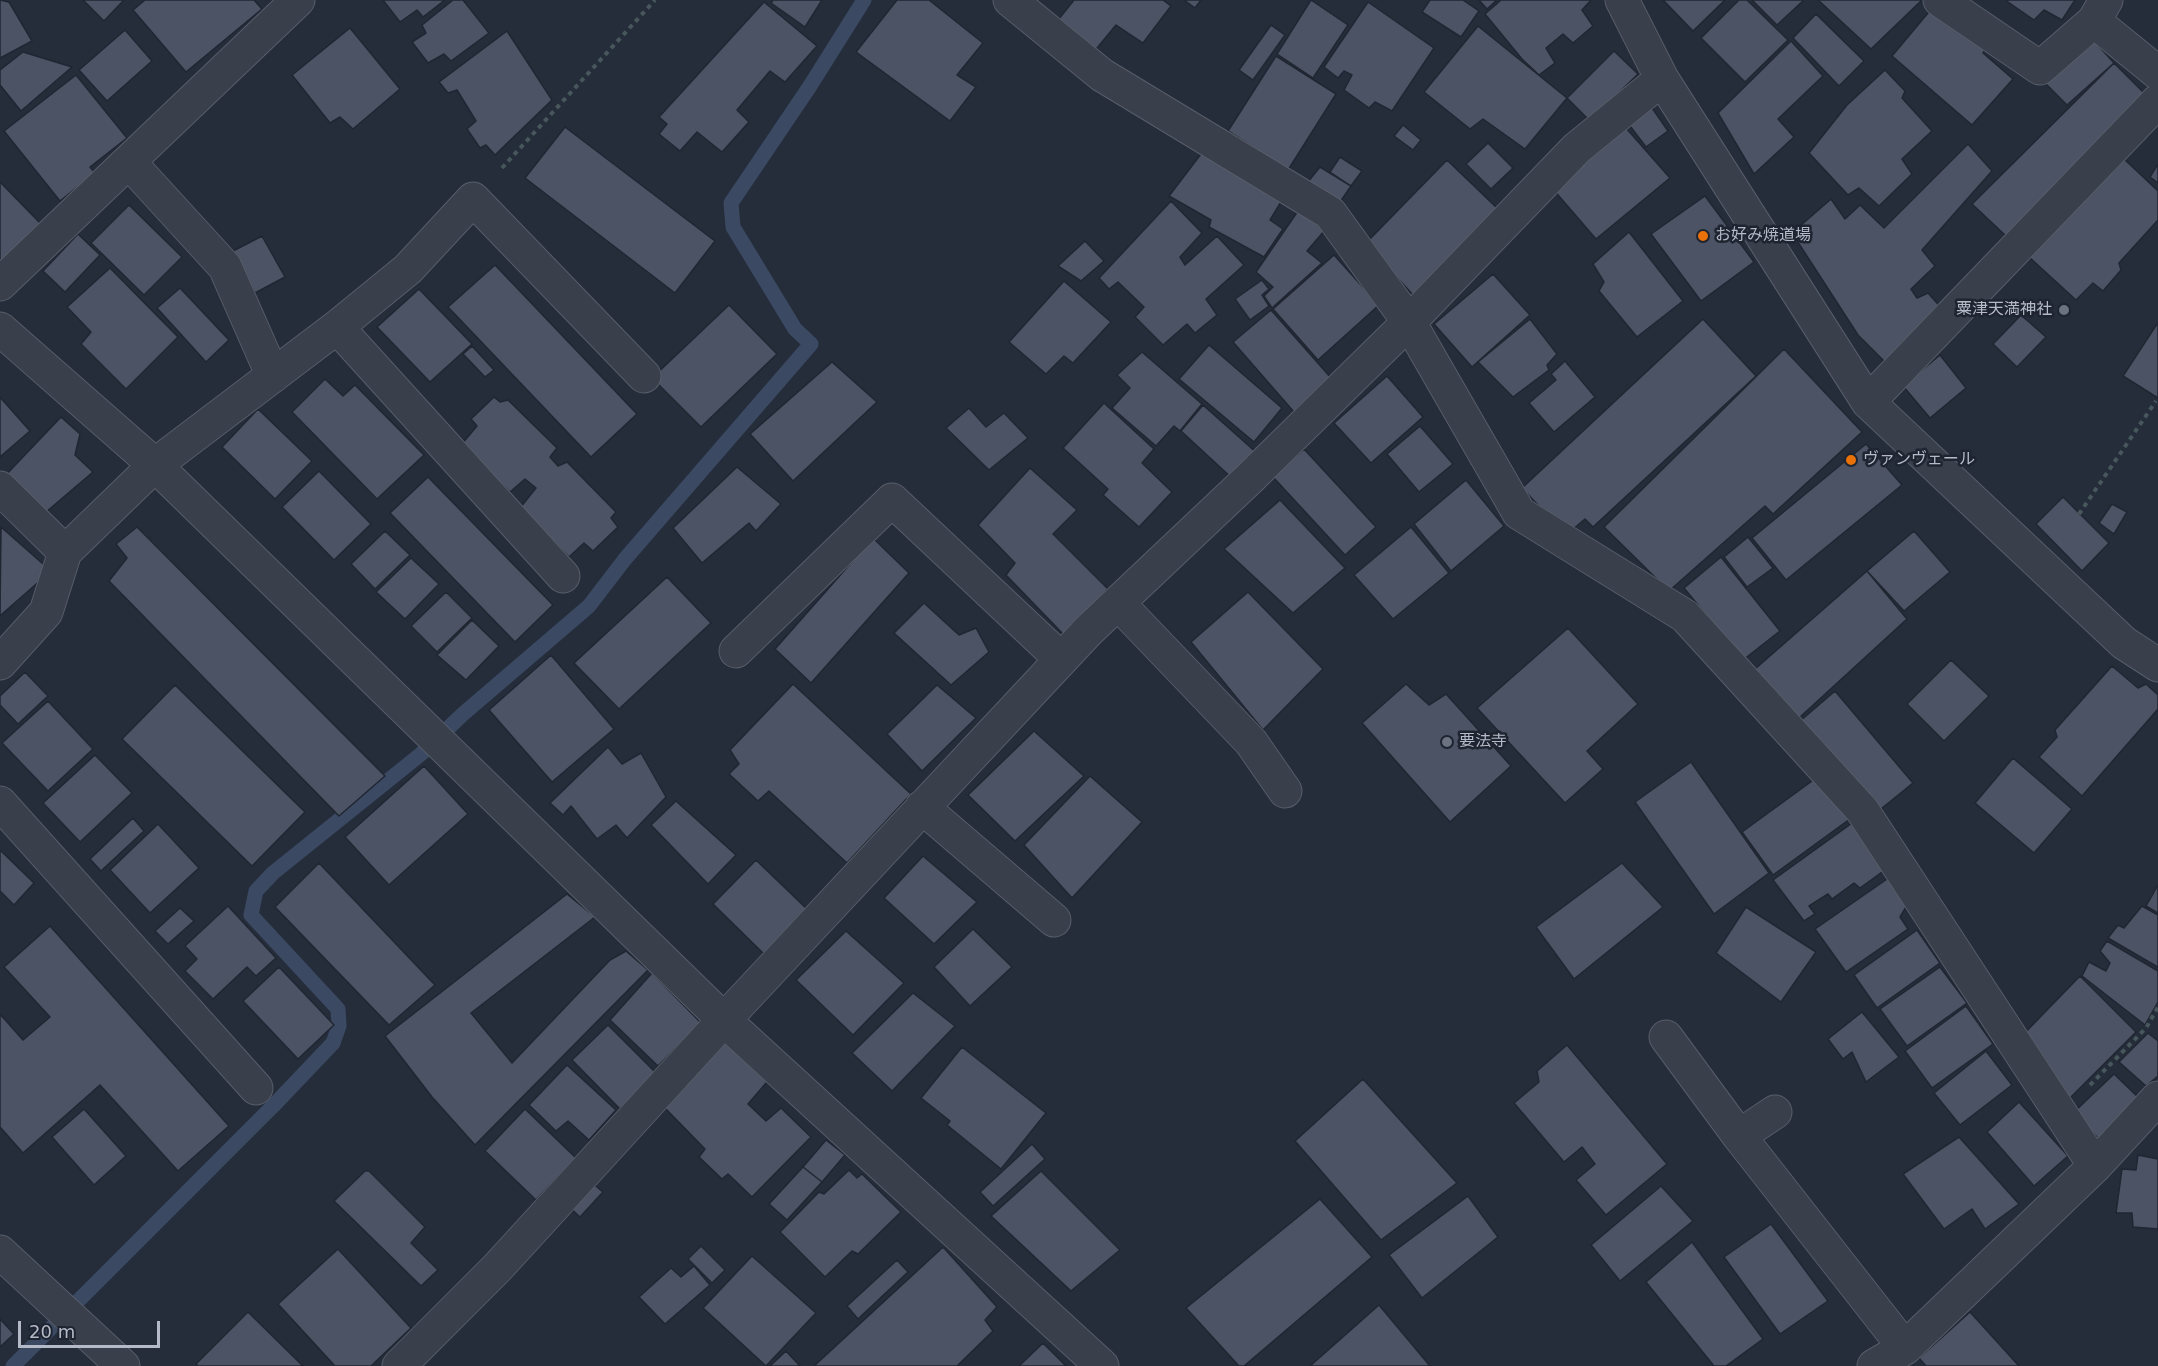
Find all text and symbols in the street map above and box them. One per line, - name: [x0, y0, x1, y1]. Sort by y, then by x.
- place label: お好み焼道場: [1715, 226, 1811, 246]
- marker: お好み焼道場: [1696, 229, 1710, 243]
- place label: 粟津天満神社: [1956, 300, 2052, 320]
- marker: 粟津天満神社: [2057, 303, 2071, 317]
- place label: ヴァンヴェール: [1863, 450, 1975, 470]
- marker: ヴァンヴェール: [1844, 453, 1858, 467]
- place label: 要法寺: [1459, 732, 1507, 752]
- marker: 要法寺: [1440, 735, 1454, 749]
- scale bar: [21, 1309, 164, 1347]
- text: 20 m: [29, 1321, 75, 1342]

